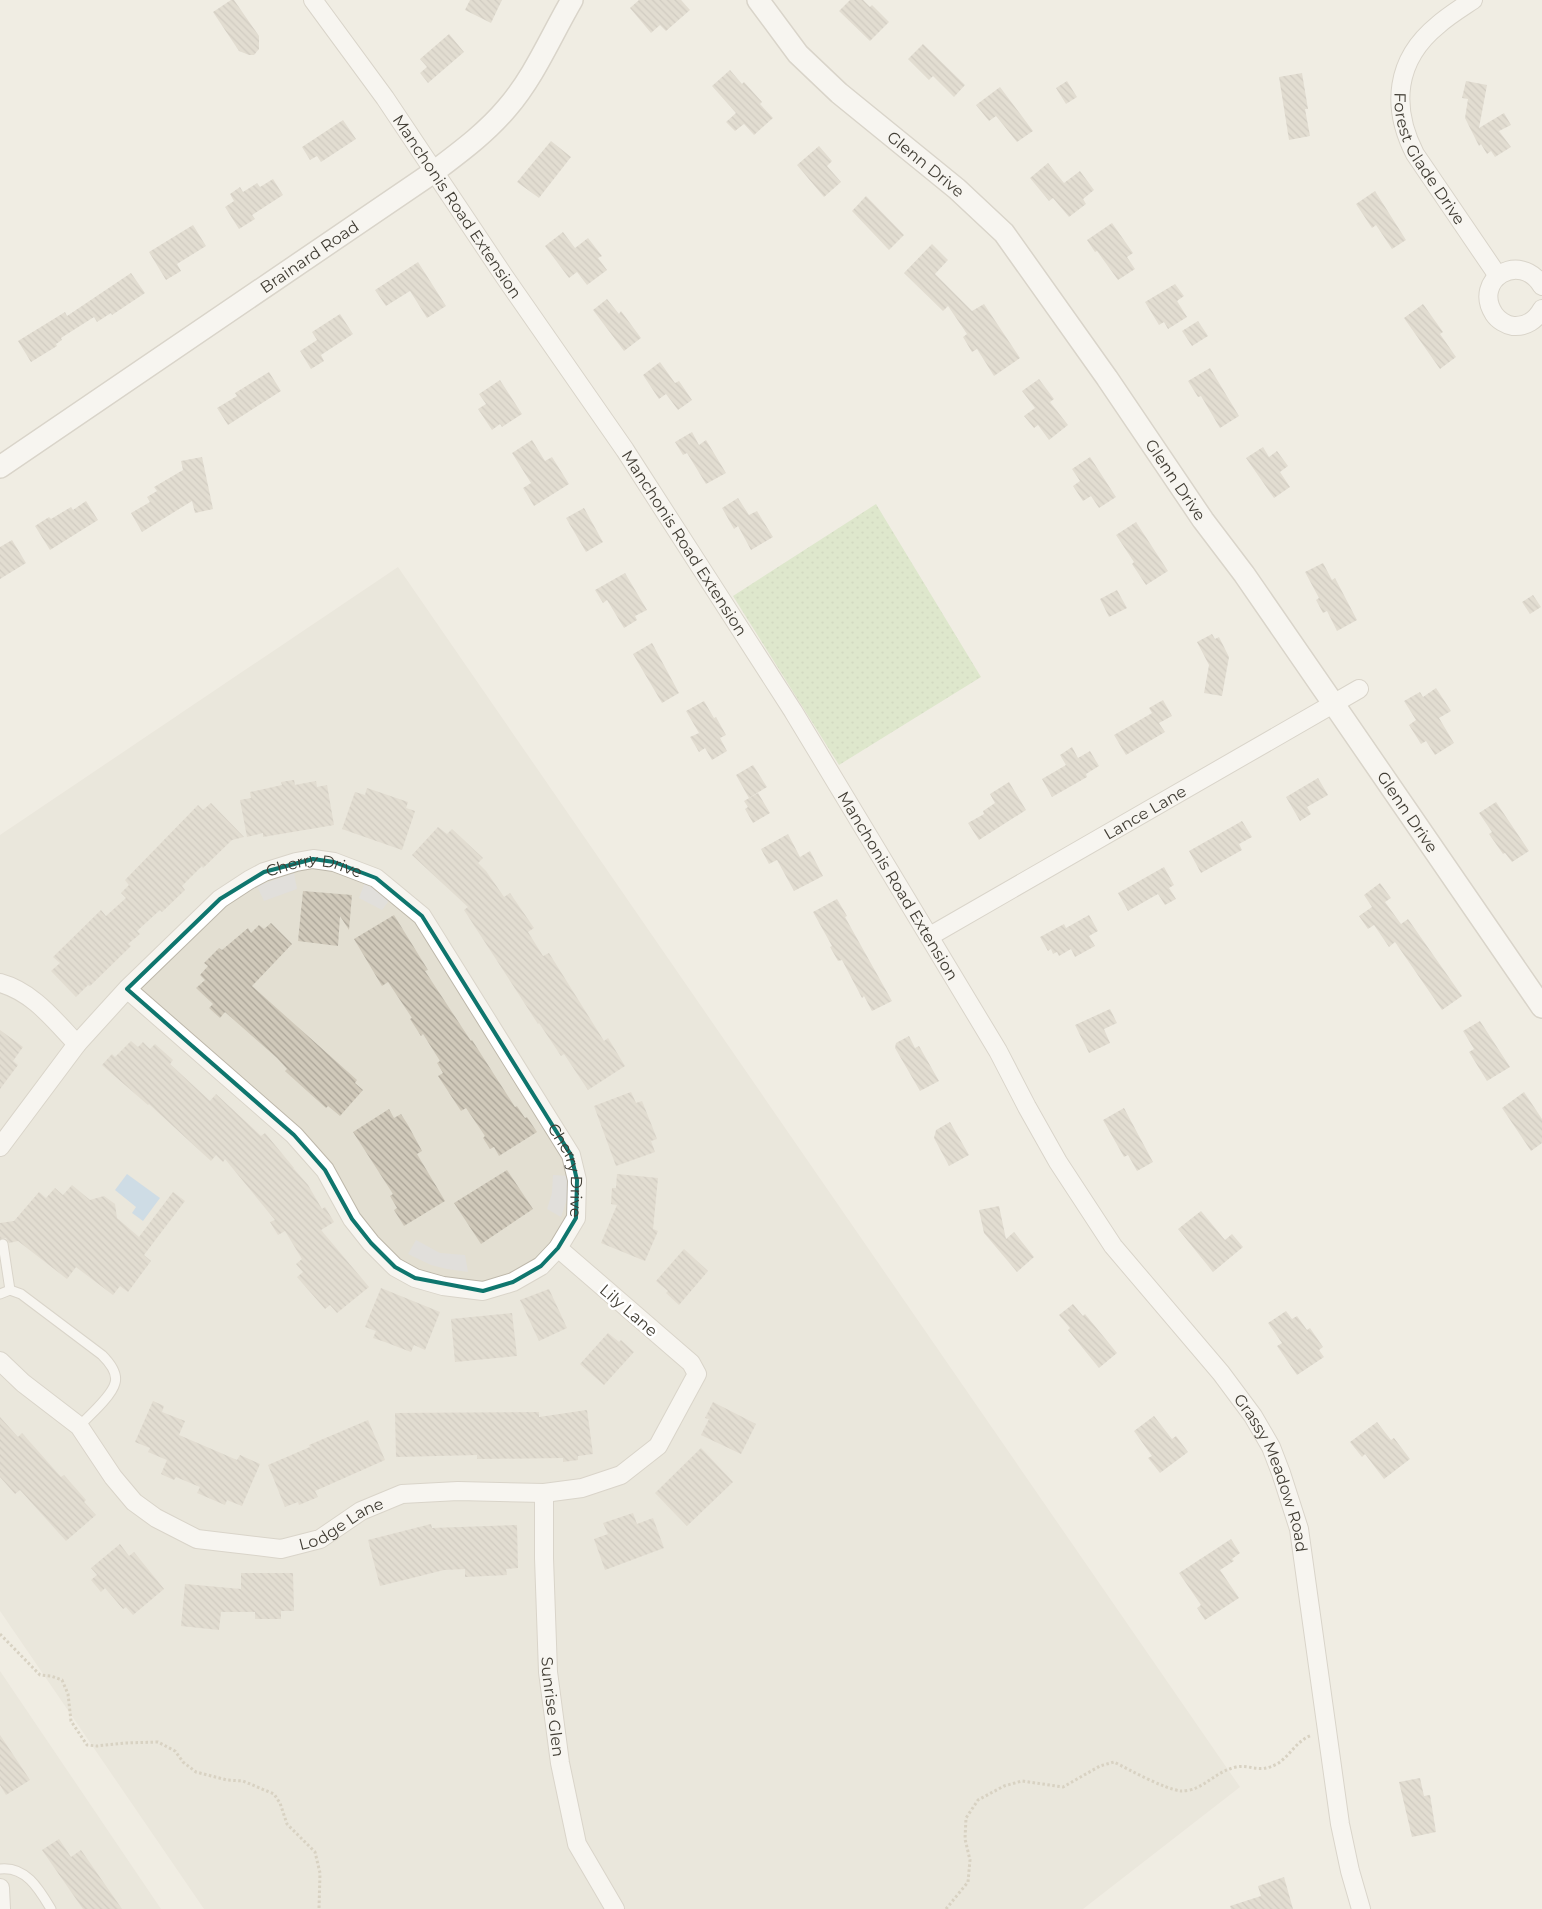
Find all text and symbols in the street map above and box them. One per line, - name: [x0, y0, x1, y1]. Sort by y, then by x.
- street label: Forest Glade Drive: [1390, 92, 1469, 228]
- street label: Manchonis Road Extension: [389, 111, 526, 302]
- street label: Glenn Drive: [883, 127, 968, 201]
- street label: Brainard Road: [257, 217, 362, 297]
- street label: Glenn Drive: [1141, 436, 1210, 524]
- street label: Manchonis Road Extension: [618, 447, 751, 640]
- street label: Glenn Drive: [1373, 768, 1442, 856]
- street label: Lance Lane: [1101, 782, 1190, 844]
- street label: Manchonis Road Extension: [834, 788, 962, 984]
- street label: Cherry Drive: [264, 849, 365, 882]
- street label: Cherry Drive: [544, 1120, 586, 1218]
- street label: Lily Lane: [596, 1280, 661, 1341]
- street label: Grassy Meadow Road: [1230, 1390, 1311, 1553]
- street label: Lodge Lane: [297, 1494, 386, 1554]
- street label: Sunrise Glen: [537, 1656, 568, 1758]

